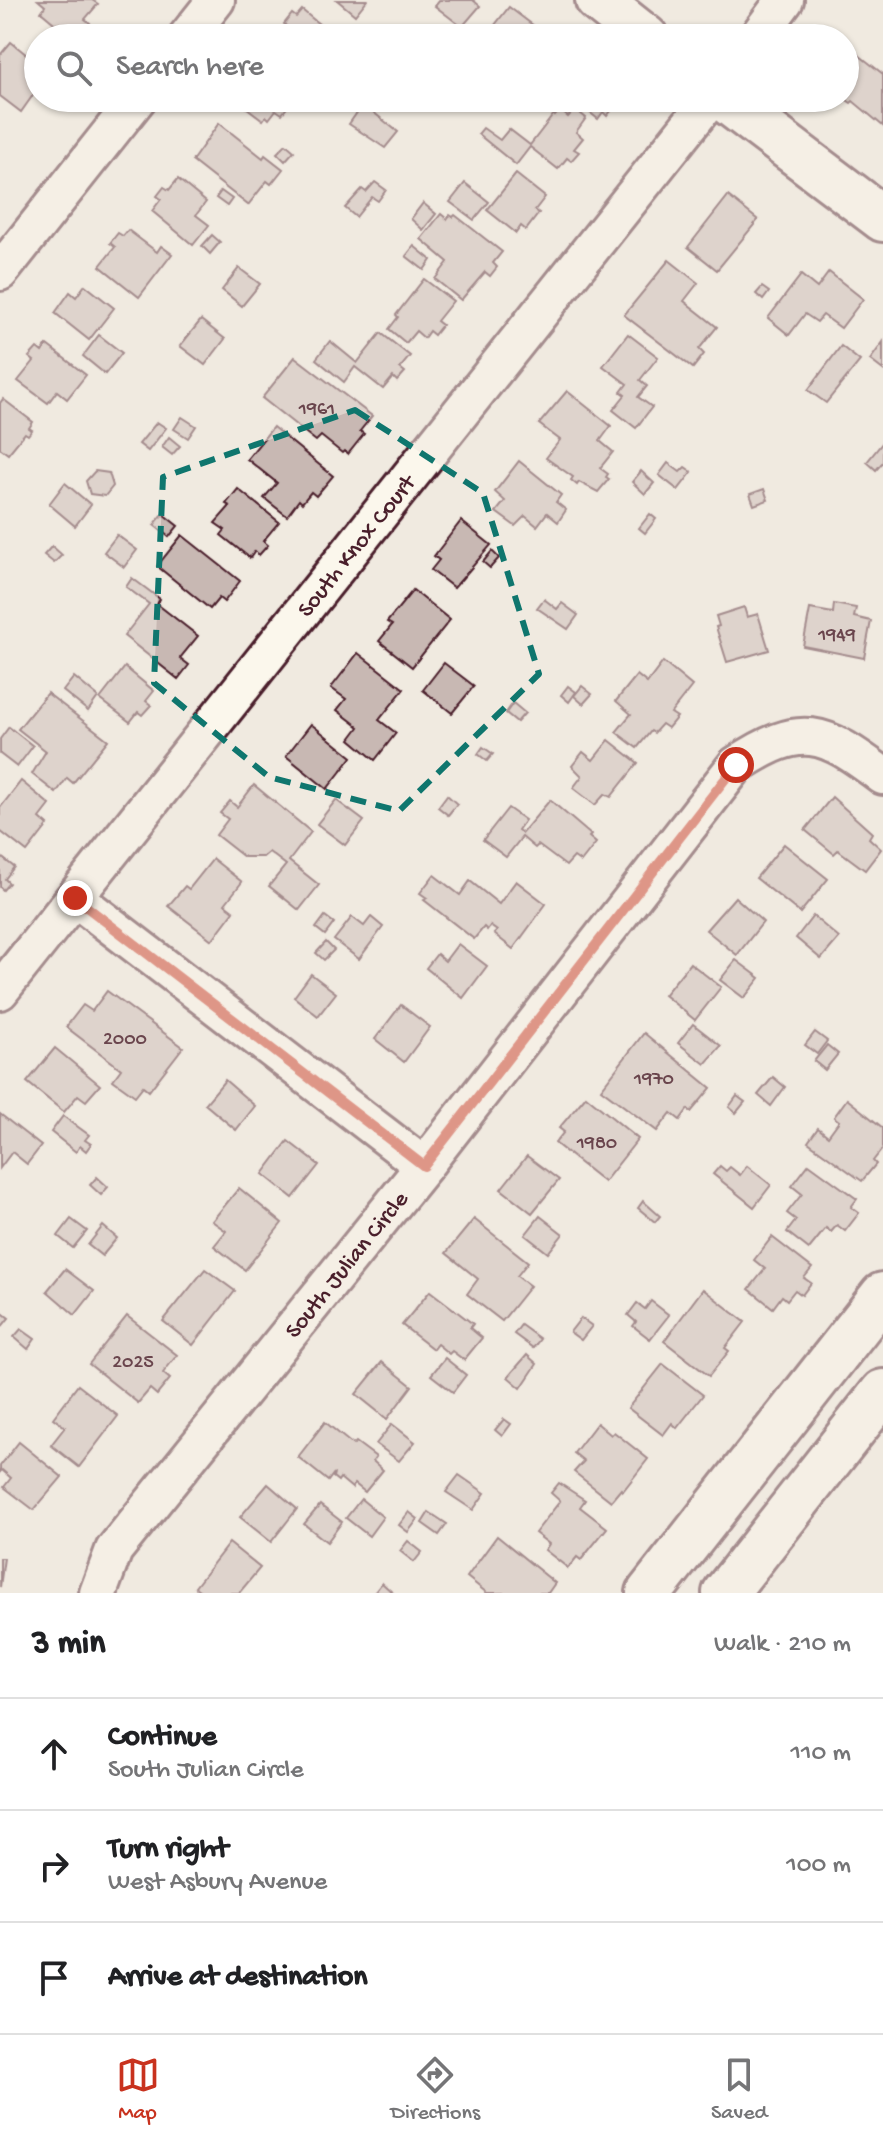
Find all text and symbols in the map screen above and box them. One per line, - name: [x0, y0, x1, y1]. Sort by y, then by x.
- search box: [24, 24, 859, 112]
- icon: search: [52, 46, 96, 90]
- text: Search here: [116, 51, 264, 86]
- house number: 1961: [298, 399, 335, 422]
- street label: South Knox Court: [292, 469, 425, 624]
- house number: 1949: [817, 625, 856, 648]
- route start: [718, 747, 754, 783]
- route end: [57, 880, 93, 916]
- house number: 2000: [103, 1029, 147, 1052]
- house number: 1970: [633, 1069, 674, 1092]
- house number: 1980: [576, 1133, 617, 1156]
- street label: South Julian Circle: [280, 1186, 416, 1345]
- house number: 2025: [112, 1352, 154, 1375]
- text: 3 min: [32, 1625, 105, 1665]
- text: Walk · 210 m: [714, 1630, 851, 1661]
- text: Continue: [108, 1721, 217, 1756]
- icon: ahead: [32, 1732, 76, 1776]
- text: 110 m: [791, 1739, 851, 1770]
- text: South Julian Circle: [108, 1756, 304, 1787]
- text: Turn right: [108, 1833, 228, 1868]
- icon: right: [32, 1844, 76, 1888]
- text: 100 m: [786, 1851, 851, 1882]
- text: West Asbury Avenue: [108, 1868, 327, 1899]
- icon: arrive: [32, 1956, 76, 2000]
- text: Arrive at destination: [108, 1961, 368, 1996]
- tab: Map: [116, 2053, 160, 2127]
- tab: Directions: [391, 2053, 480, 2127]
- tab: Saved: [711, 2053, 767, 2127]

